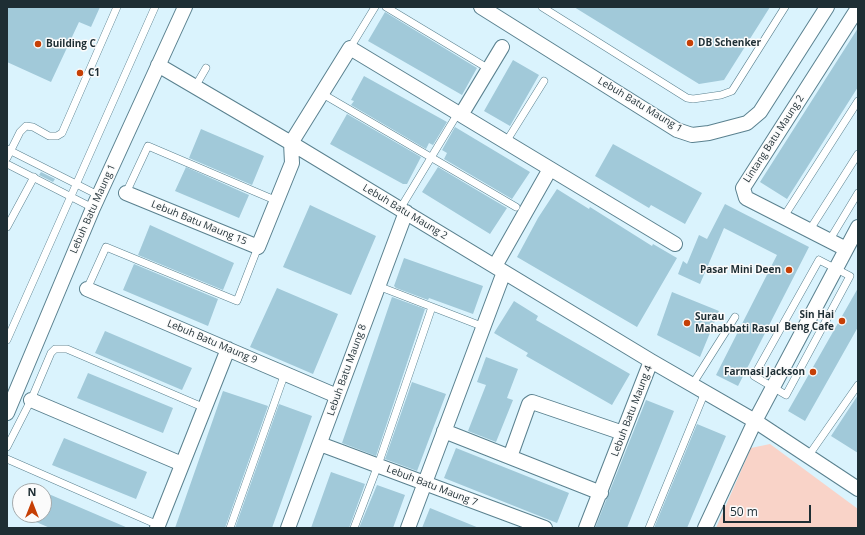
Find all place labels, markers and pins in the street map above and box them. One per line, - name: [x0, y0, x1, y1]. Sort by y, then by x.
- place label: DB Schenker: [698, 37, 761, 49]
- place label: Building C: [46, 38, 96, 50]
- marker: DB Schenker: [685, 38, 695, 48]
- marker: Building C: [33, 39, 43, 49]
- place label: C1: [88, 67, 100, 79]
- marker: C1: [75, 68, 85, 78]
- place label: Pasar Mini Deen: [700, 264, 781, 276]
- marker: Pasar Mini Deen: [784, 265, 794, 275]
- place label: Sin Hai Beng Cafe: [784, 309, 834, 332]
- place label: Surau Mahabbati Rasul: [695, 311, 779, 334]
- marker: Sin Hai Beng Cafe: [837, 316, 847, 326]
- marker: Surau Mahabbati Rasul: [682, 318, 692, 328]
- place label: Farmasi Jackson: [724, 366, 805, 378]
- marker: Farmasi Jackson: [808, 367, 818, 377]

